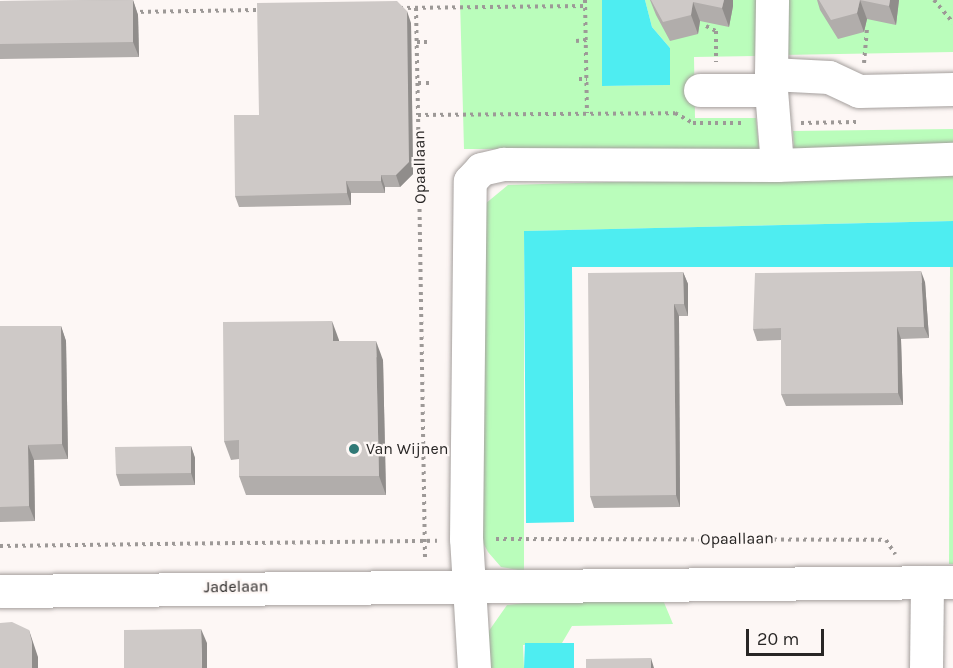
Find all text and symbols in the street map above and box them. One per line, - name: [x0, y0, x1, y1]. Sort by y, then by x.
- street label: Opaallaan: [410, 130, 430, 204]
- place label: Van Wijnen: [366, 439, 448, 459]
- marker: Van Wijnen: [347, 442, 361, 456]
- street label: Opaallaan: [700, 529, 774, 549]
- street label: Jadelaan: [203, 577, 269, 597]
- scale bar: [749, 617, 827, 655]
- text: 20 m: [757, 628, 799, 650]

